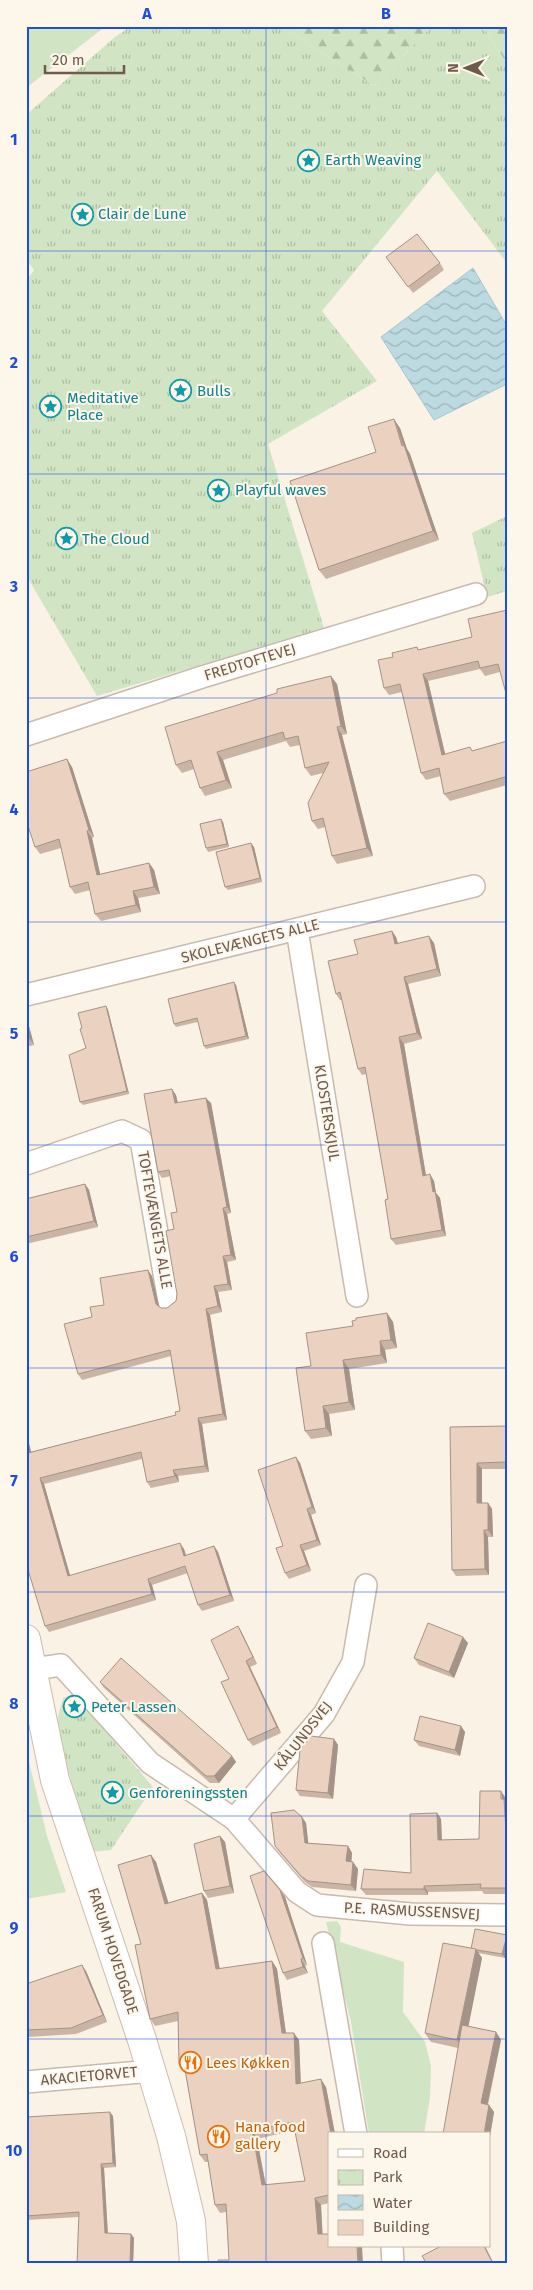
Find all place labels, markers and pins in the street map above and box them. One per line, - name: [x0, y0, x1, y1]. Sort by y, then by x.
- place icon: Earth Weaving: [297, 148, 321, 172]
- place label: Earth Weaving: [325, 151, 422, 169]
- place icon: Clair de Lune: [70, 202, 94, 226]
- place label: Clair de Lune: [98, 205, 187, 223]
- place icon: Bulls: [169, 379, 193, 403]
- place label: Bulls: [197, 382, 231, 400]
- place label: Meditative Place: [67, 389, 139, 424]
- place icon: Meditative Place: [39, 395, 63, 419]
- place icon: Playful waves: [207, 478, 231, 502]
- place label: Playful waves: [235, 481, 326, 499]
- place icon: The Cloud: [54, 527, 78, 551]
- place label: The Cloud: [82, 530, 150, 548]
- place icon: Peter Lassen: [63, 1695, 87, 1719]
- place label: Peter Lassen: [91, 1698, 177, 1716]
- place icon: Genforeningssten: [101, 1781, 125, 1805]
- place label: Genforeningssten: [129, 1784, 248, 1802]
- restaurant icon: Lees Køkken: [178, 2051, 202, 2075]
- place label: Lees Køkken: [206, 2054, 290, 2072]
- place label: Hana food gallery: [235, 2118, 306, 2153]
- restaurant icon: Hana food gallery: [207, 2124, 231, 2148]

